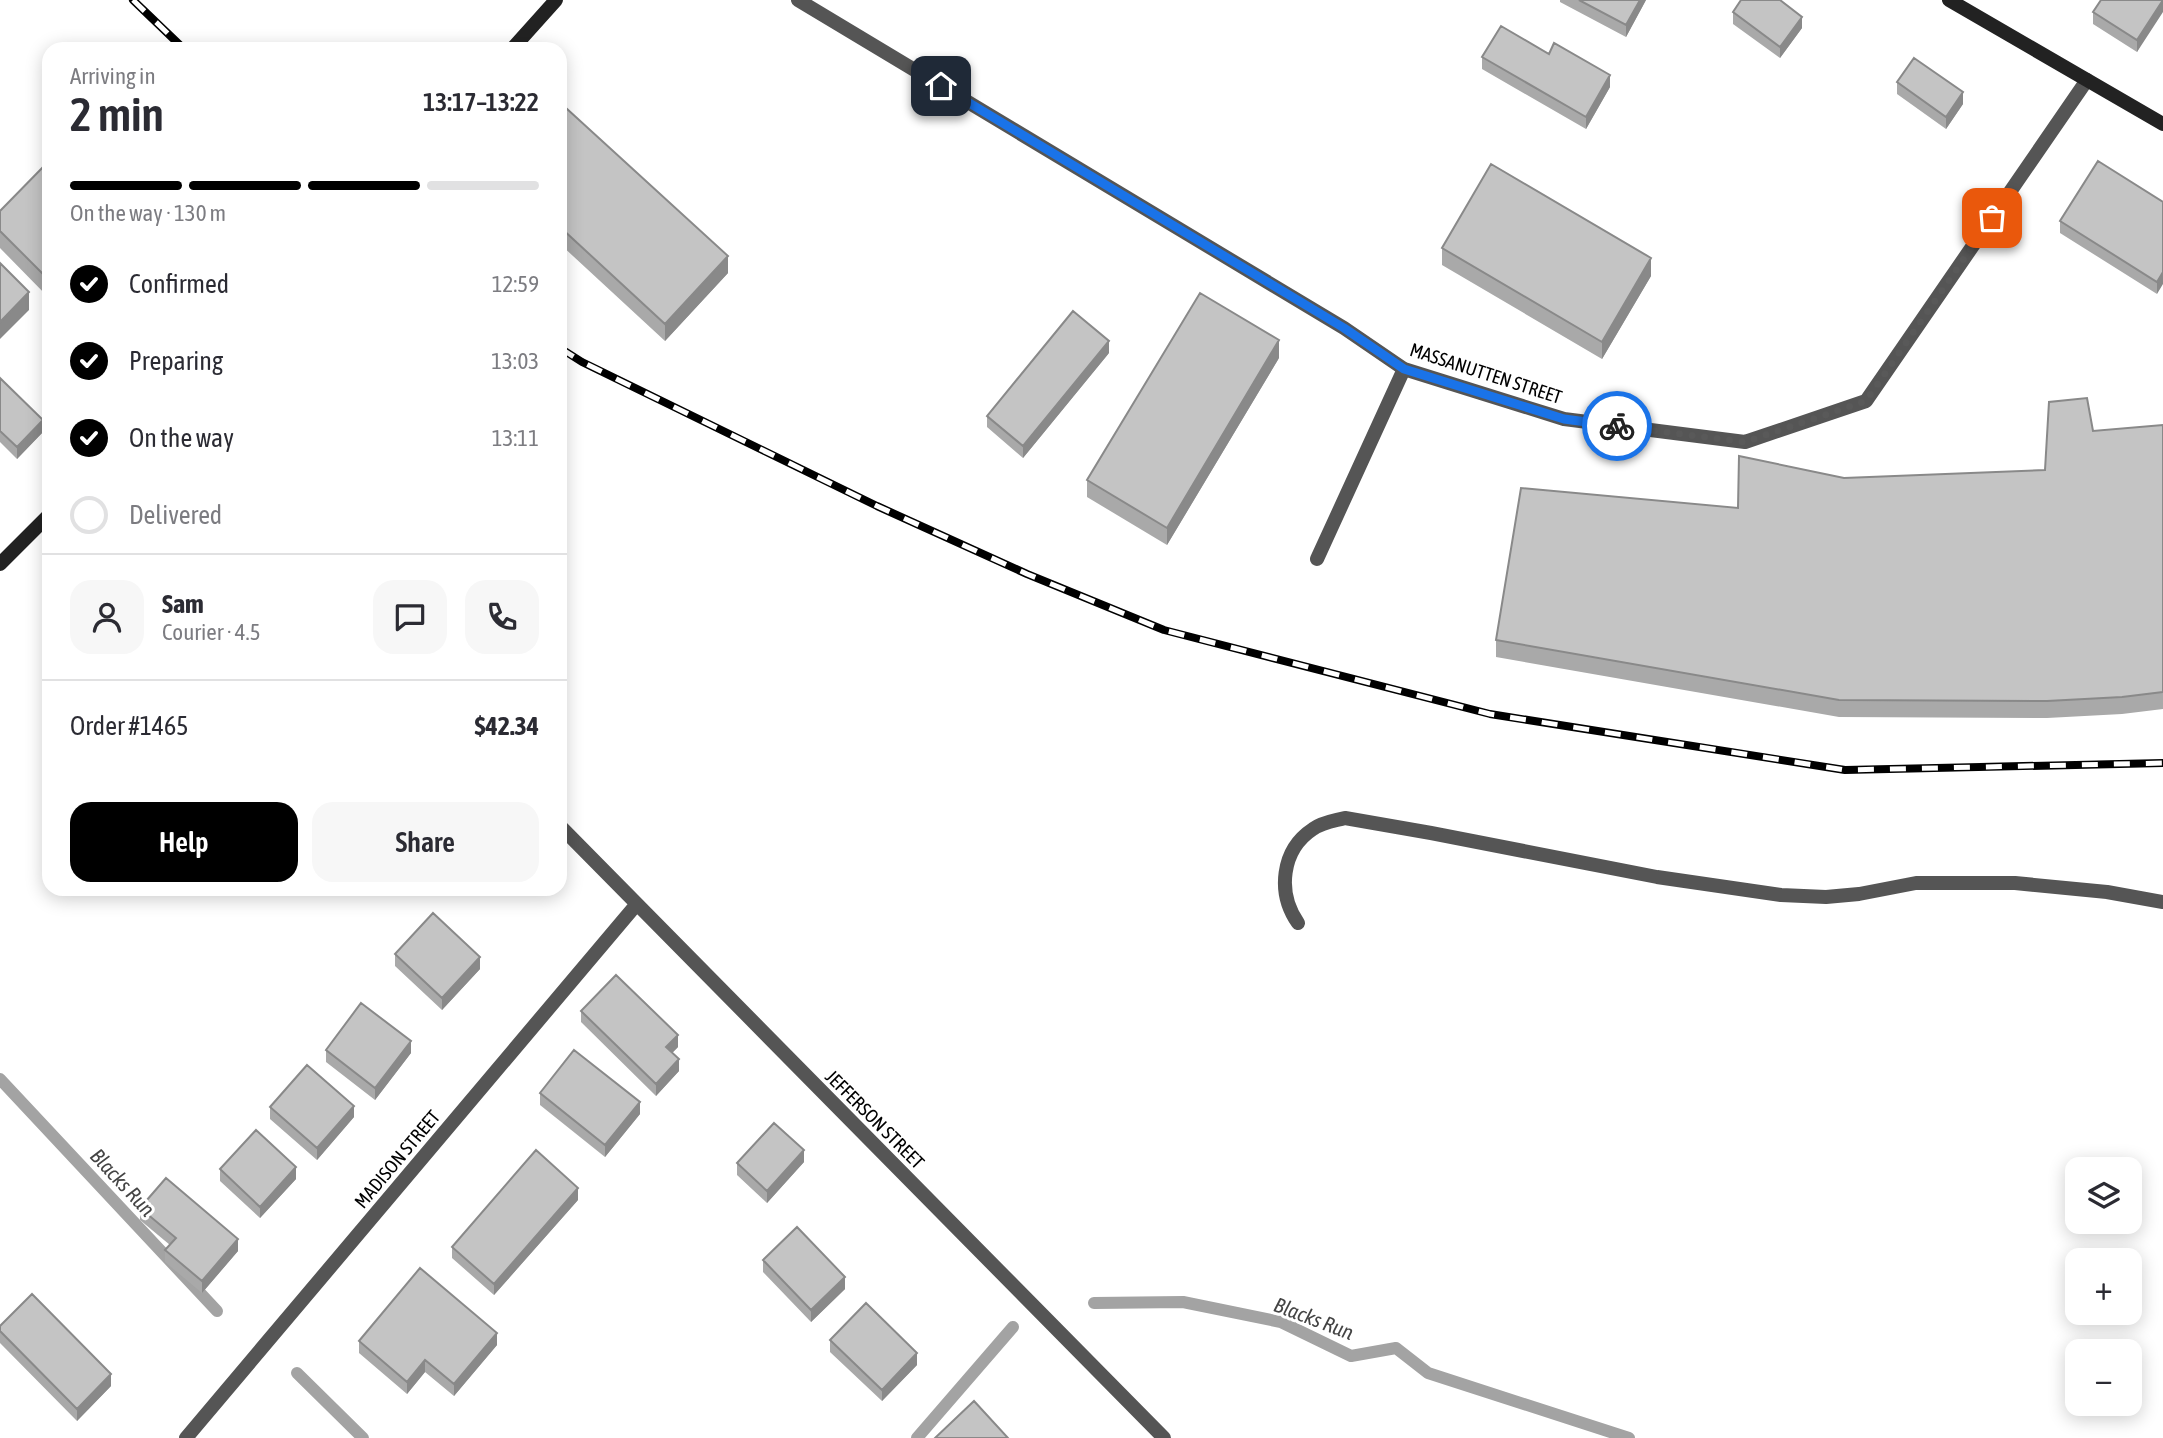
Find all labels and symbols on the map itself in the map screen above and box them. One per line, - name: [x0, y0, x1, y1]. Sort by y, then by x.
- pin: [911, 56, 971, 116]
- pin: [1962, 188, 2022, 248]
- street label: MASSANUTTEN STREET: [1407, 338, 1565, 408]
- courier: [1582, 391, 1652, 461]
- street label: JEFFERSON STREET: [821, 1065, 929, 1173]
- street label: MADISON STREET: [350, 1105, 445, 1212]
- water label: Blacks Run: [86, 1143, 160, 1221]
- water label: Blacks Run: [1271, 1292, 1357, 1344]

